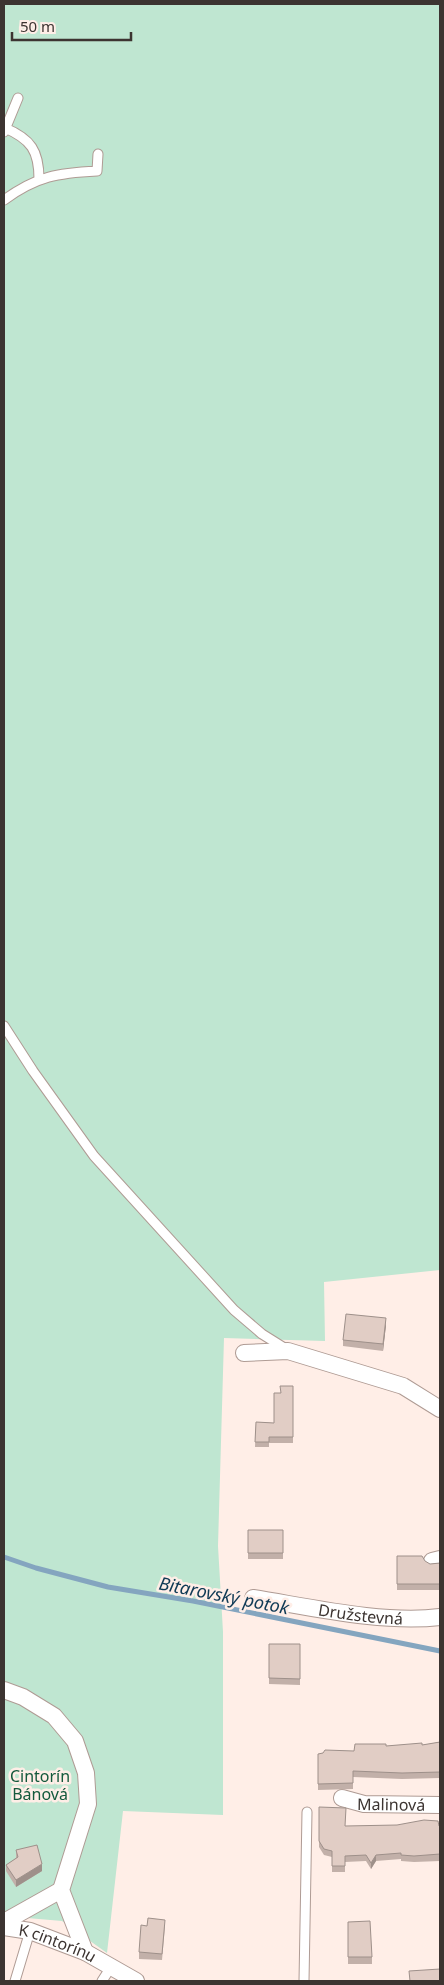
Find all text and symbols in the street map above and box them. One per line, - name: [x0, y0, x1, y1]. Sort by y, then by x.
- scale bar: [12, 10, 131, 42]
- text: 50 m: [20, 16, 55, 36]
- water label: Bitarovský potok: [157, 1571, 292, 1620]
- street label: Družstevná: [317, 1598, 403, 1630]
- park label: Cintorín Bánová: [10, 1765, 70, 1805]
- street label: Malinová: [357, 1793, 425, 1816]
- street label: K cintorínu: [17, 1918, 101, 1967]

